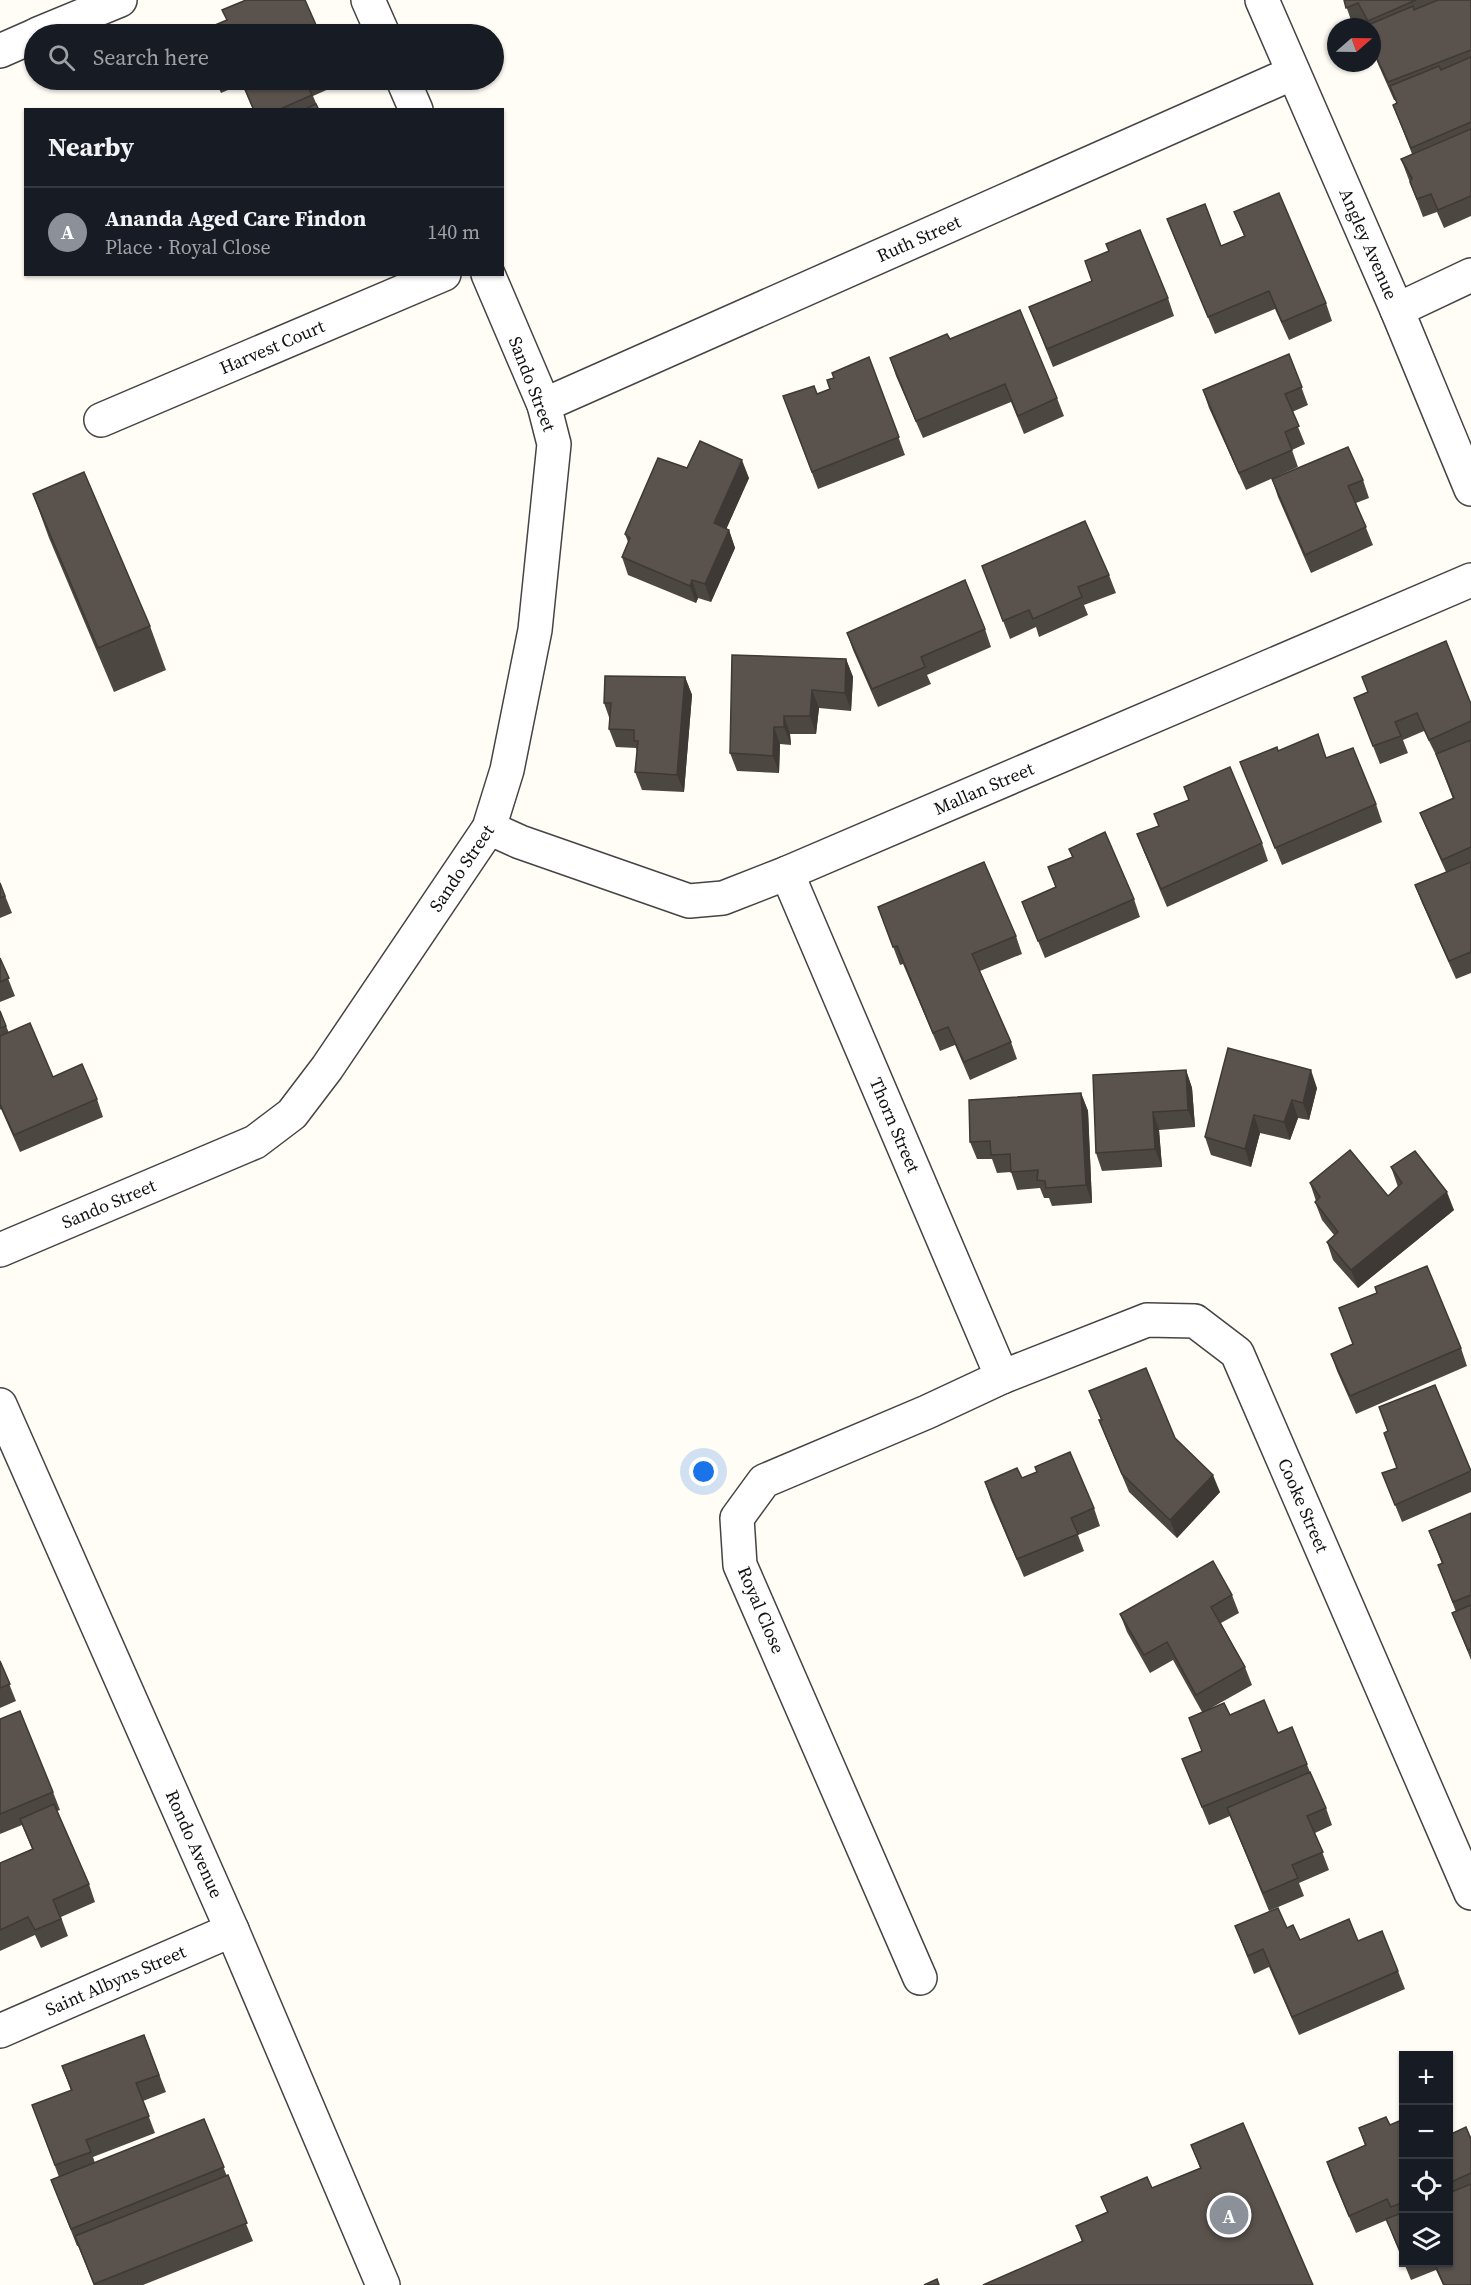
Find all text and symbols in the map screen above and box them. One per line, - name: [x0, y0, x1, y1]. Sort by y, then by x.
- north arrow: [1327, 18, 1381, 72]
- search box: [24, 24, 504, 90]
- icon: search: [45, 41, 78, 74]
- text: Search here: [93, 42, 209, 72]
- text: Nearby: [48, 129, 134, 165]
- street label: Angley Avenue: [1333, 184, 1404, 303]
- text: Ananda Aged Care Findon: [105, 203, 366, 233]
- street label: Ruth Street: [873, 209, 965, 268]
- text: A: [61, 218, 74, 246]
- text: 140 m: [427, 218, 480, 246]
- text: Place · Royal Close: [105, 233, 271, 261]
- street label: Harvest Court: [216, 313, 328, 380]
- street label: Sando Street: [503, 333, 562, 435]
- street label: Mallan Street: [930, 756, 1038, 821]
- street label: Sando Street: [423, 819, 500, 917]
- street label: Thorn Street: [864, 1074, 926, 1176]
- street label: Sando Street: [57, 1172, 160, 1235]
- street label: Cooke Street: [1272, 1454, 1335, 1556]
- your location: [689, 1457, 718, 1486]
- street label: Royal Close: [732, 1562, 791, 1657]
- street label: Rondo Avenue: [160, 1786, 229, 1902]
- street label: Saint Albyns Street: [41, 1939, 190, 2022]
- map controls: [1399, 2051, 1453, 2267]
- button: +: [1399, 2051, 1453, 2105]
- button: −: [1399, 2105, 1453, 2159]
- button: locate: [1399, 2159, 1453, 2213]
- pin: A: [1210, 2192, 1248, 2238]
- button: layers: [1399, 2213, 1453, 2267]

